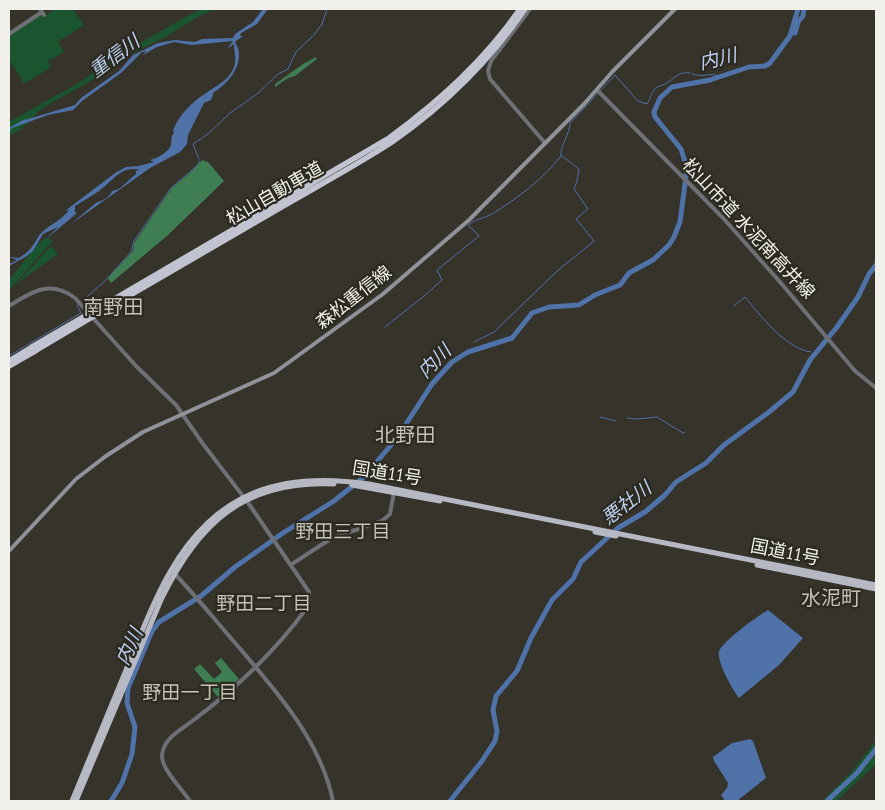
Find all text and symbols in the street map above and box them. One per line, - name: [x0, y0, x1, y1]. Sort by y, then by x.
- water label: 重信川: [85, 31, 145, 83]
- water label: 内川: [697, 45, 739, 75]
- street label: 松山市道 水泥南高井線: [677, 154, 819, 304]
- street label: 松山自動車道: [223, 158, 327, 230]
- street label: 森松重信線: [312, 262, 396, 334]
- district label: 南野田: [83, 296, 143, 320]
- water label: 内川: [414, 341, 456, 383]
- district label: 北野田: [375, 424, 435, 448]
- street label: 国道11号: [351, 458, 423, 490]
- water label: 悪社川: [598, 477, 656, 531]
- district label: 野田三丁目: [296, 522, 390, 544]
- street label: 国道11号: [748, 536, 822, 570]
- district label: 水泥町: [801, 587, 861, 611]
- district label: 野田二丁目: [217, 594, 311, 616]
- water label: 内川: [112, 625, 148, 669]
- district label: 野田一丁目: [143, 683, 237, 705]

